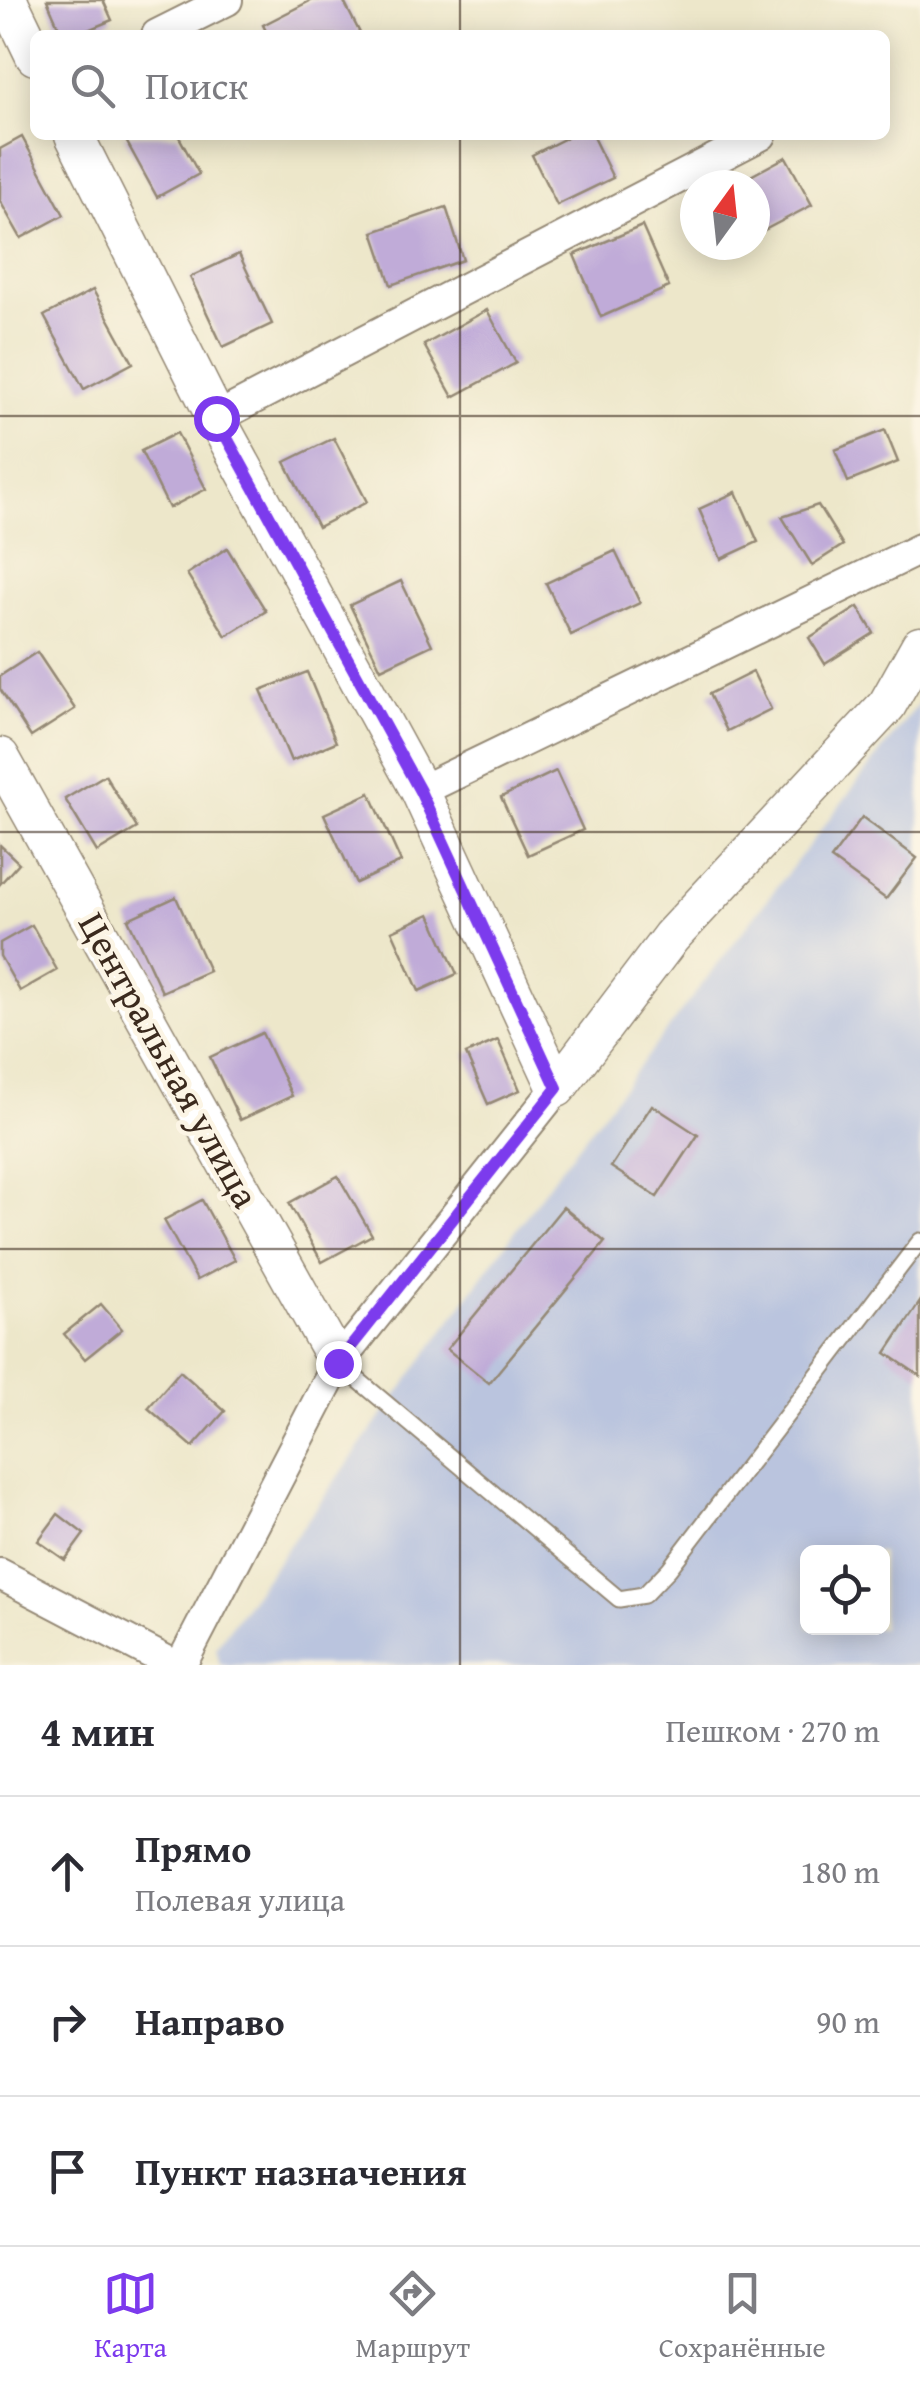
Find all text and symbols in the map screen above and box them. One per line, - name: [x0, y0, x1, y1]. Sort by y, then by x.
- search box: [30, 30, 890, 140]
- text: Поиск: [145, 57, 248, 113]
- icon: search: [65, 58, 120, 113]
- north arrow: [680, 170, 770, 260]
- route start: [194, 396, 240, 442]
- street label: Центральная улица: [65, 901, 274, 1218]
- route end: [316, 1341, 362, 1387]
- map controls: [800, 1545, 890, 1635]
- button: locate: [800, 1545, 890, 1635]
- text: 4 мин: [40, 1700, 155, 1761]
- text: Пешком · 270 m: [665, 1707, 880, 1754]
- text: Прямо: [135, 1820, 251, 1876]
- icon: ahead: [40, 1844, 95, 1899]
- text: 180 m: [801, 1848, 880, 1895]
- text: Полевая улица: [135, 1876, 345, 1923]
- text: Направо: [135, 1993, 285, 2049]
- icon: right: [40, 1994, 95, 2049]
- text: 90 m: [816, 1998, 880, 2045]
- text: Пункт назначения: [135, 2143, 467, 2199]
- icon: arrive: [40, 2144, 95, 2199]
- tab: Карта: [94, 2266, 167, 2367]
- tab: Маршрут: [356, 2266, 470, 2367]
- tab: Сохранённые: [659, 2266, 826, 2367]

